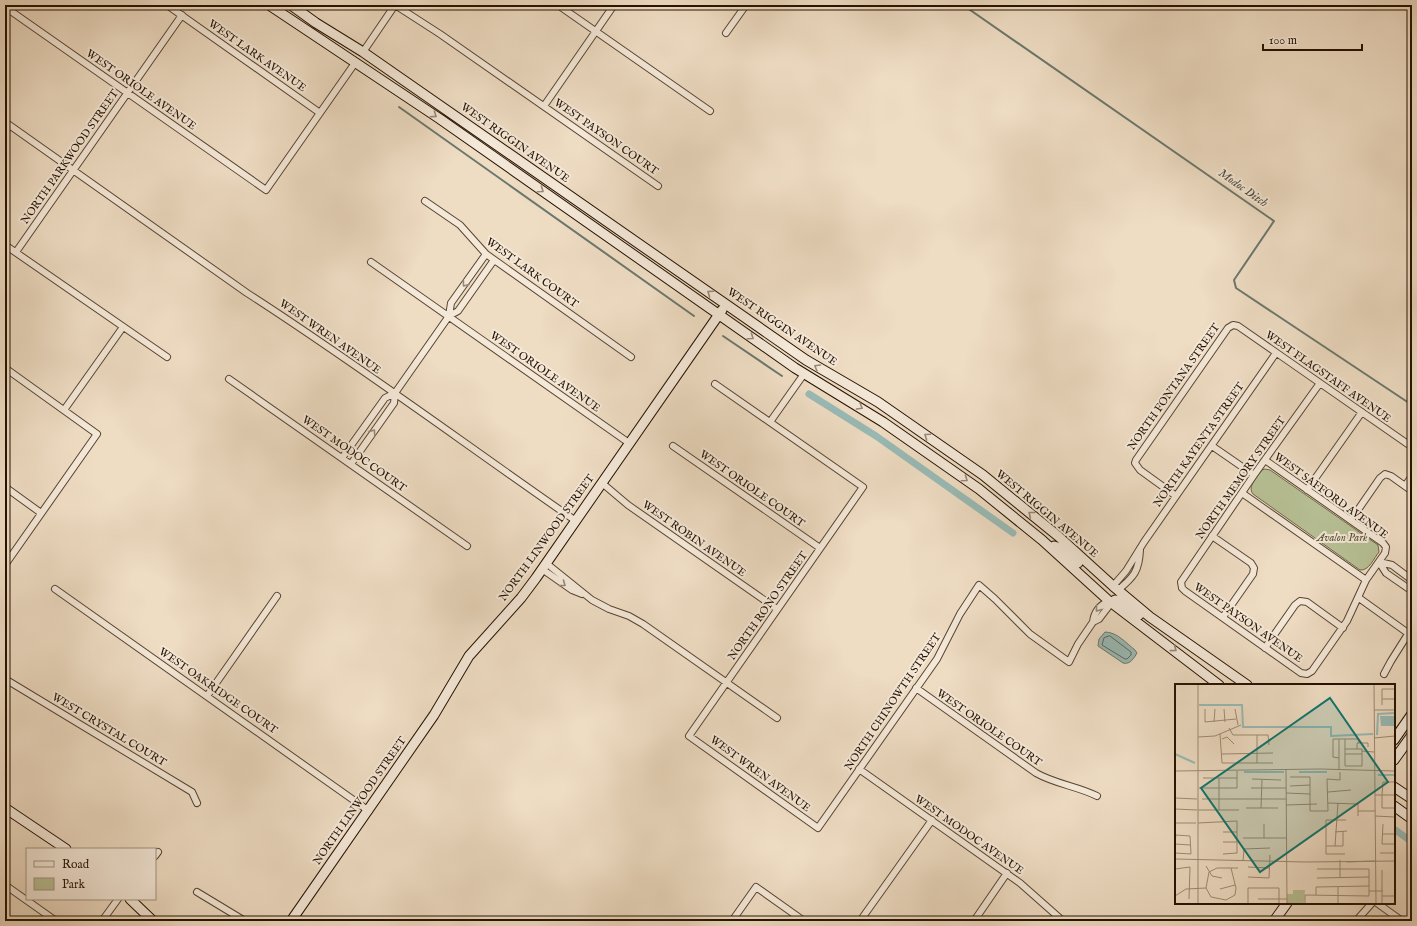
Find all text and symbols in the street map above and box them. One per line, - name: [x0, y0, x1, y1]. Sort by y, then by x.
- street label: WEST LARK AVENUE: [205, 17, 309, 95]
- scale bar: [1263, 26, 1362, 52]
- text: 100 m: [1269, 33, 1297, 48]
- street label: WEST ORIOLE AVENUE: [83, 47, 199, 134]
- street label: NORTH PARKWOOD STREET: [18, 87, 122, 227]
- street label: WEST PAYSON COURT: [551, 96, 661, 178]
- street label: WEST RIGGIN AVENUE: [458, 100, 572, 186]
- one-way arrow: [430, 110, 437, 117]
- water label: Modoc Ditch: [1215, 166, 1271, 210]
- one-way arrow: [537, 185, 544, 193]
- street label: WEST LARK COURT: [483, 235, 581, 311]
- one-way arrow: [462, 280, 470, 287]
- street label: WEST RIGGIN AVENUE: [724, 285, 840, 369]
- one-way arrow: [707, 290, 714, 298]
- street label: WEST WREN AVENUE: [277, 297, 384, 378]
- street label: NORTH FONTANA STREET: [1125, 321, 1223, 453]
- street label: WEST FLAGSTAFF AVENUE: [1262, 328, 1394, 426]
- street label: WEST ORIOLE AVENUE: [487, 329, 603, 416]
- one-way arrow: [747, 332, 754, 340]
- one-way arrow: [814, 364, 821, 371]
- street label: NORTH KAYENTA STREET: [1150, 380, 1248, 510]
- one-way arrow: [856, 403, 863, 410]
- street label: WEST MODOC COURT: [299, 413, 409, 495]
- street label: NORTH MEMORY STREET: [1193, 414, 1289, 542]
- one-way arrow: [368, 430, 375, 437]
- one-way arrow: [924, 433, 931, 441]
- street label: WEST ORIOLE COURT: [697, 447, 807, 531]
- street label: WEST SAFFORD AVENUE: [1271, 450, 1391, 542]
- street label: WEST RIGGIN AVENUE: [993, 467, 1101, 561]
- street label: NORTH LINWOOD STREET: [496, 472, 598, 604]
- one-way arrow: [961, 474, 968, 482]
- street label: WEST ROBIN AVENUE: [639, 498, 749, 580]
- one-way arrow: [1028, 512, 1035, 519]
- park label: Avalon Park: [1316, 531, 1368, 545]
- street label: NORTH RONO STREET: [725, 549, 811, 663]
- one-way arrow: [558, 579, 565, 586]
- street label: WEST PAYSON AVENUE: [1191, 580, 1305, 666]
- one-way arrow: [1096, 604, 1103, 611]
- street label: NORTH CHINOWTH STREET: [842, 631, 944, 773]
- street label: WEST OAKRIDGE COURT: [156, 645, 280, 737]
- one-way arrow: [1170, 645, 1177, 652]
- inset map: [1175, 684, 1395, 904]
- street label: WEST ORIOLE COURT: [934, 686, 1044, 770]
- street label: WEST CRYSTAL COURT: [49, 690, 169, 770]
- street label: WEST WREN AVENUE: [707, 733, 813, 815]
- street label: NORTH LINWOOD STREET: [310, 734, 410, 868]
- street label: WEST MODOC AVENUE: [912, 792, 1026, 878]
- legend: [26, 848, 156, 900]
- text: Road: [62, 857, 90, 872]
- text: Park: [62, 877, 85, 892]

